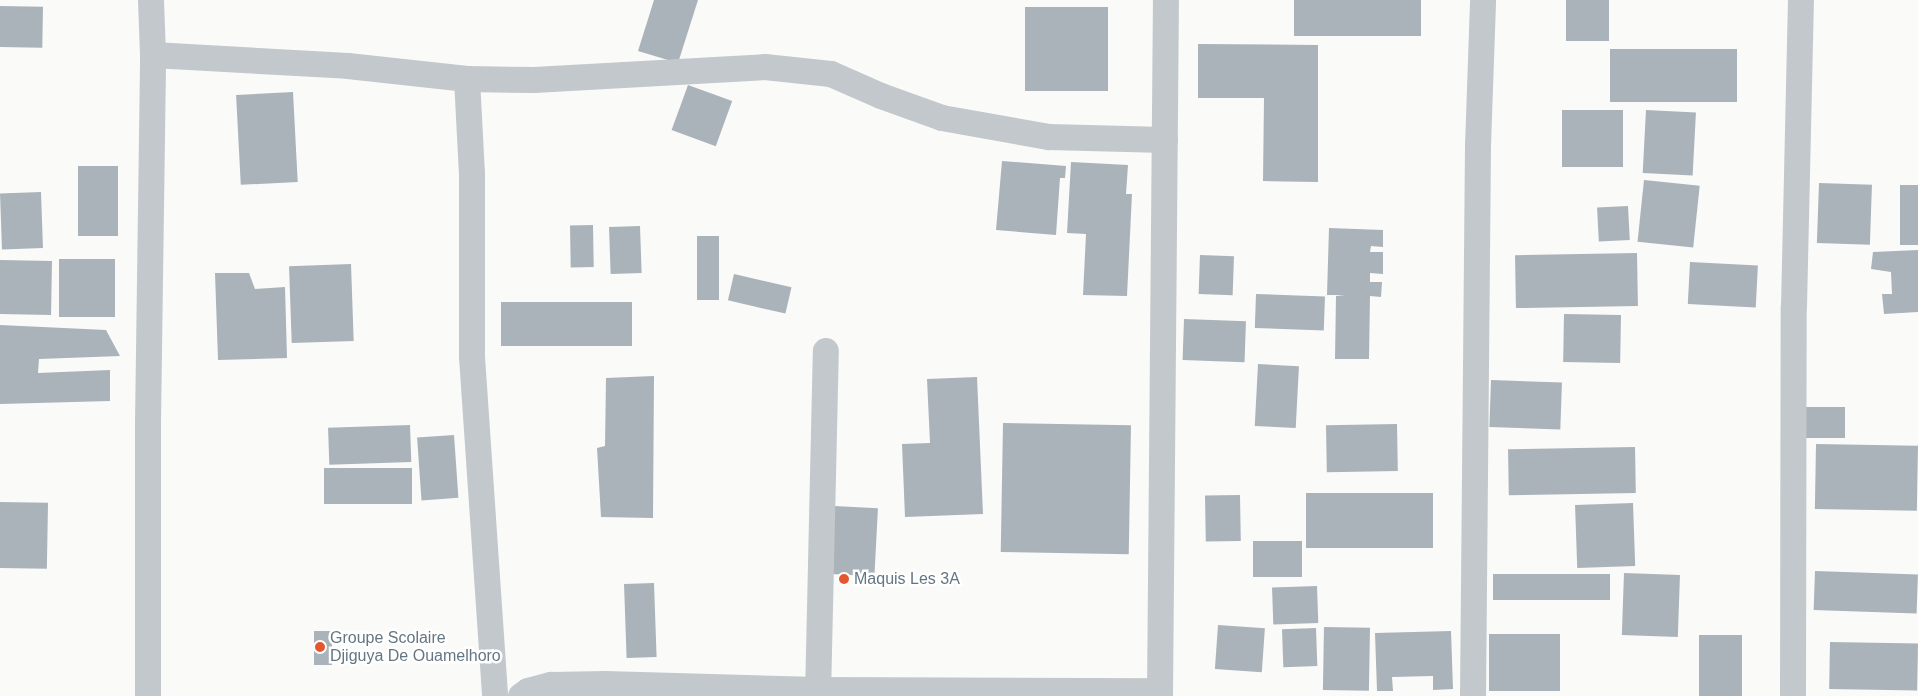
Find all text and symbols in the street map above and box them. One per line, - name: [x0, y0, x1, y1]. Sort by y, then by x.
- place label: Maquis Les 3A: [854, 569, 960, 589]
- marker: Maquis Les 3A: [838, 573, 850, 585]
- place label: Groupe Scolaire Djiguya De Ouamelhoro: [330, 628, 501, 666]
- marker: Groupe Scolaire Djiguya De Ouamelhoro: [314, 641, 326, 653]

